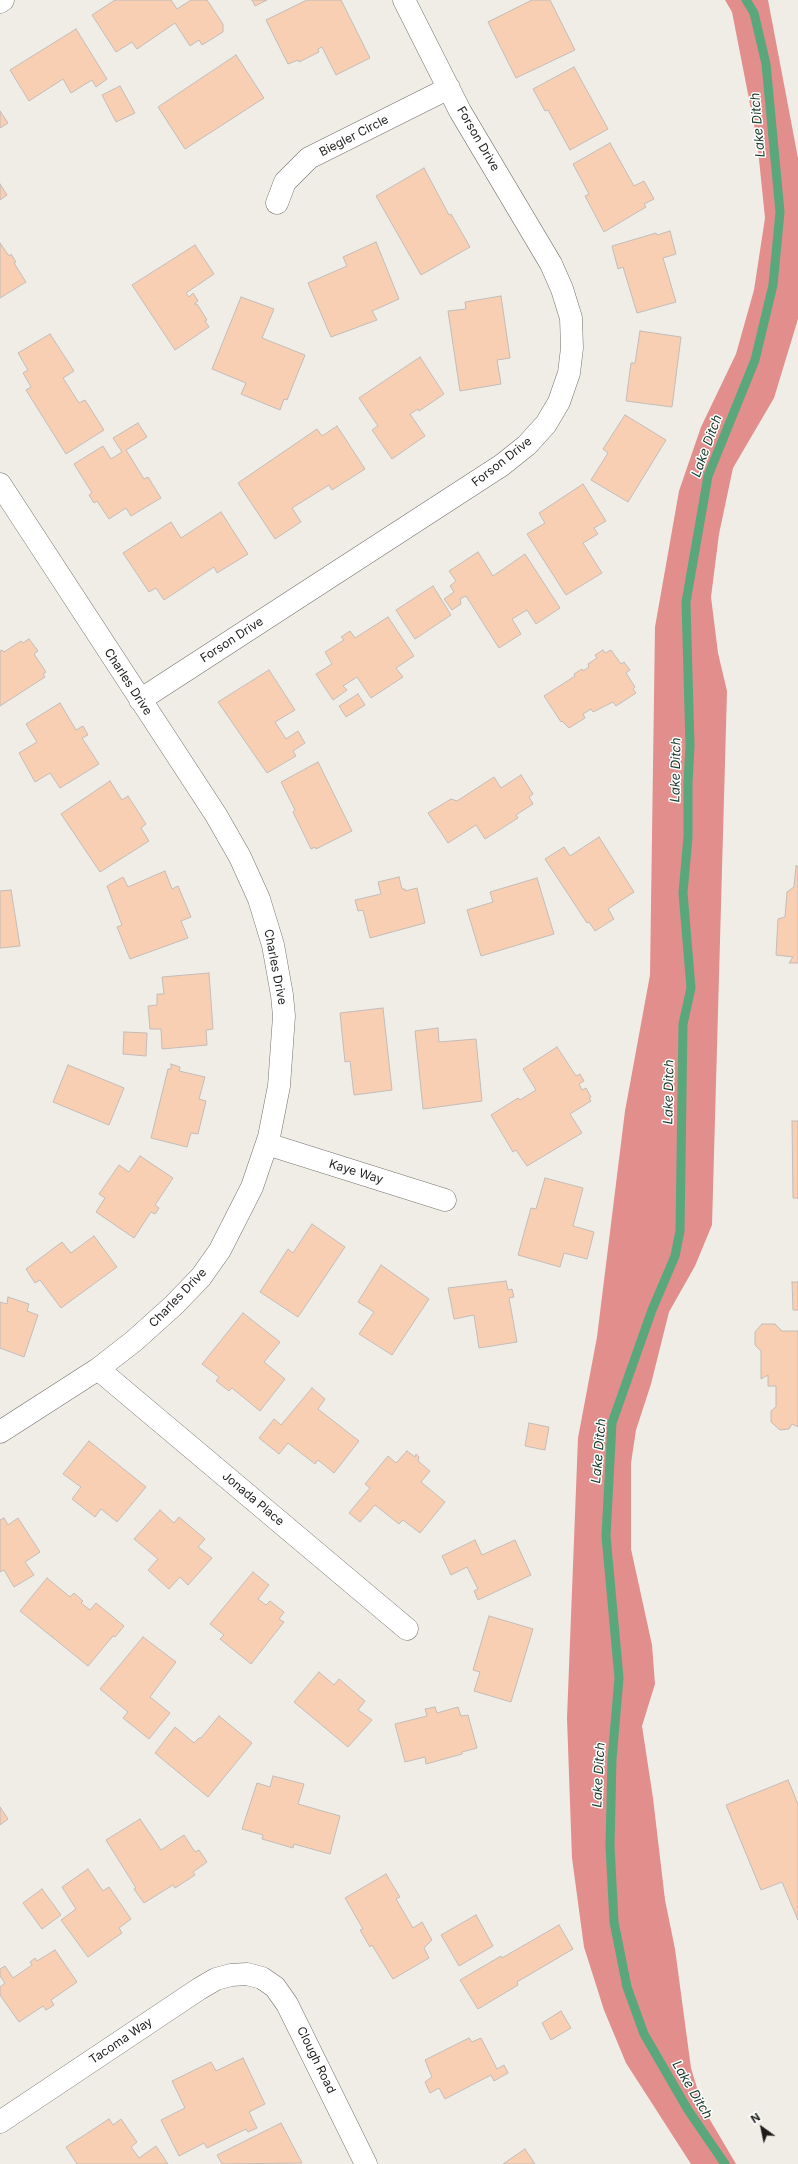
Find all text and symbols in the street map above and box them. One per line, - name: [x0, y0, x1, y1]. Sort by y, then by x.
- water label: Lake Ditch: [747, 92, 769, 158]
- street label: Forson Drive: [454, 104, 502, 174]
- street label: Biegler Circle: [317, 112, 391, 160]
- water label: Lake Ditch: [689, 413, 725, 479]
- street label: Forson Drive: [469, 434, 535, 490]
- street label: Forson Drive: [198, 614, 266, 666]
- street label: Charles Drive: [101, 646, 155, 718]
- water label: Lake Ditch: [668, 737, 684, 803]
- street label: Charles Drive: [261, 928, 289, 1006]
- water label: Lake Ditch: [661, 1059, 677, 1125]
- street label: Kaye Way: [327, 1157, 385, 1187]
- street label: Charles Drive: [146, 1265, 210, 1331]
- water label: Lake Ditch: [588, 1418, 610, 1484]
- street label: Jonada Place: [219, 1469, 287, 1529]
- water label: Lake Ditch: [590, 1742, 608, 1808]
- street label: Tacoma Way: [87, 2015, 155, 2067]
- street label: Clough Road: [294, 2024, 338, 2096]
- water label: Lake Ditch: [669, 2058, 715, 2122]
- north arrow: [742, 2108, 782, 2148]
- text: N: [748, 2110, 763, 2126]

